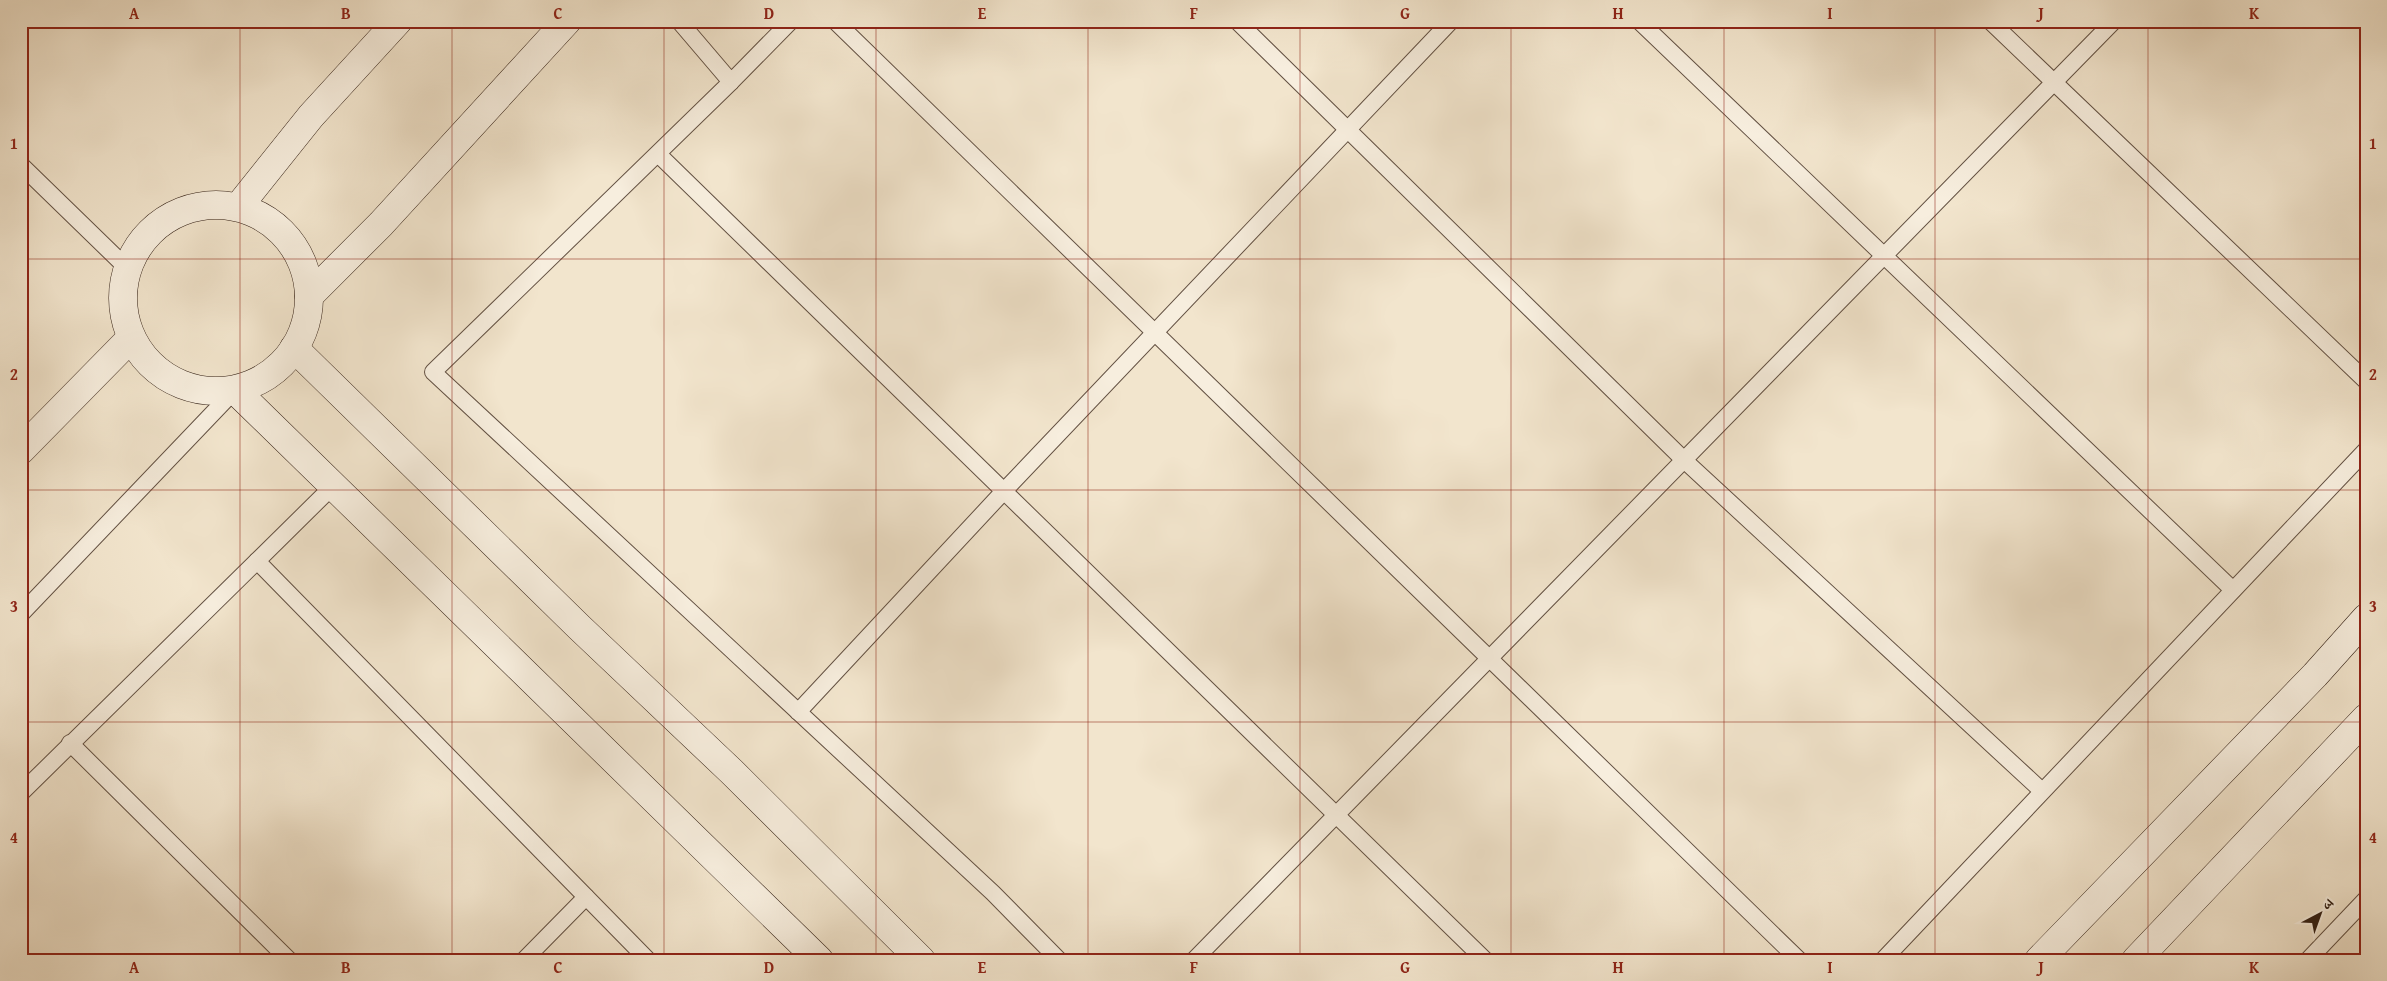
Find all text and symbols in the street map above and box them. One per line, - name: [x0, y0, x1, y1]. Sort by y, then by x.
- text: A: [129, 1, 140, 25]
- text: B: [341, 1, 351, 25]
- text: C: [553, 1, 563, 25]
- text: D: [764, 1, 774, 25]
- text: E: [978, 1, 987, 25]
- text: F: [1190, 1, 1198, 25]
- text: G: [1400, 1, 1410, 25]
- text: H: [1612, 1, 1624, 25]
- text: I: [1827, 1, 1833, 25]
- text: J: [2035, 1, 2044, 25]
- text: K: [2249, 1, 2260, 25]
- text: 1: [10, 131, 18, 155]
- text: 1: [2369, 131, 2377, 155]
- text: 2: [10, 362, 18, 386]
- text: 2: [2369, 362, 2377, 386]
- text: 3: [10, 594, 18, 618]
- text: 3: [2369, 594, 2377, 618]
- text: 4: [10, 825, 18, 849]
- text: 4: [2369, 825, 2377, 849]
- north arrow: [2294, 888, 2344, 938]
- text: उ: [2319, 894, 2338, 915]
- text: A: [129, 955, 140, 979]
- text: B: [341, 955, 351, 979]
- text: C: [553, 955, 563, 979]
- text: D: [764, 955, 774, 979]
- text: E: [978, 955, 987, 979]
- text: F: [1190, 955, 1198, 979]
- text: G: [1400, 955, 1410, 979]
- text: H: [1612, 955, 1624, 979]
- text: I: [1827, 955, 1833, 979]
- text: J: [2035, 955, 2044, 979]
- text: K: [2249, 955, 2260, 979]

